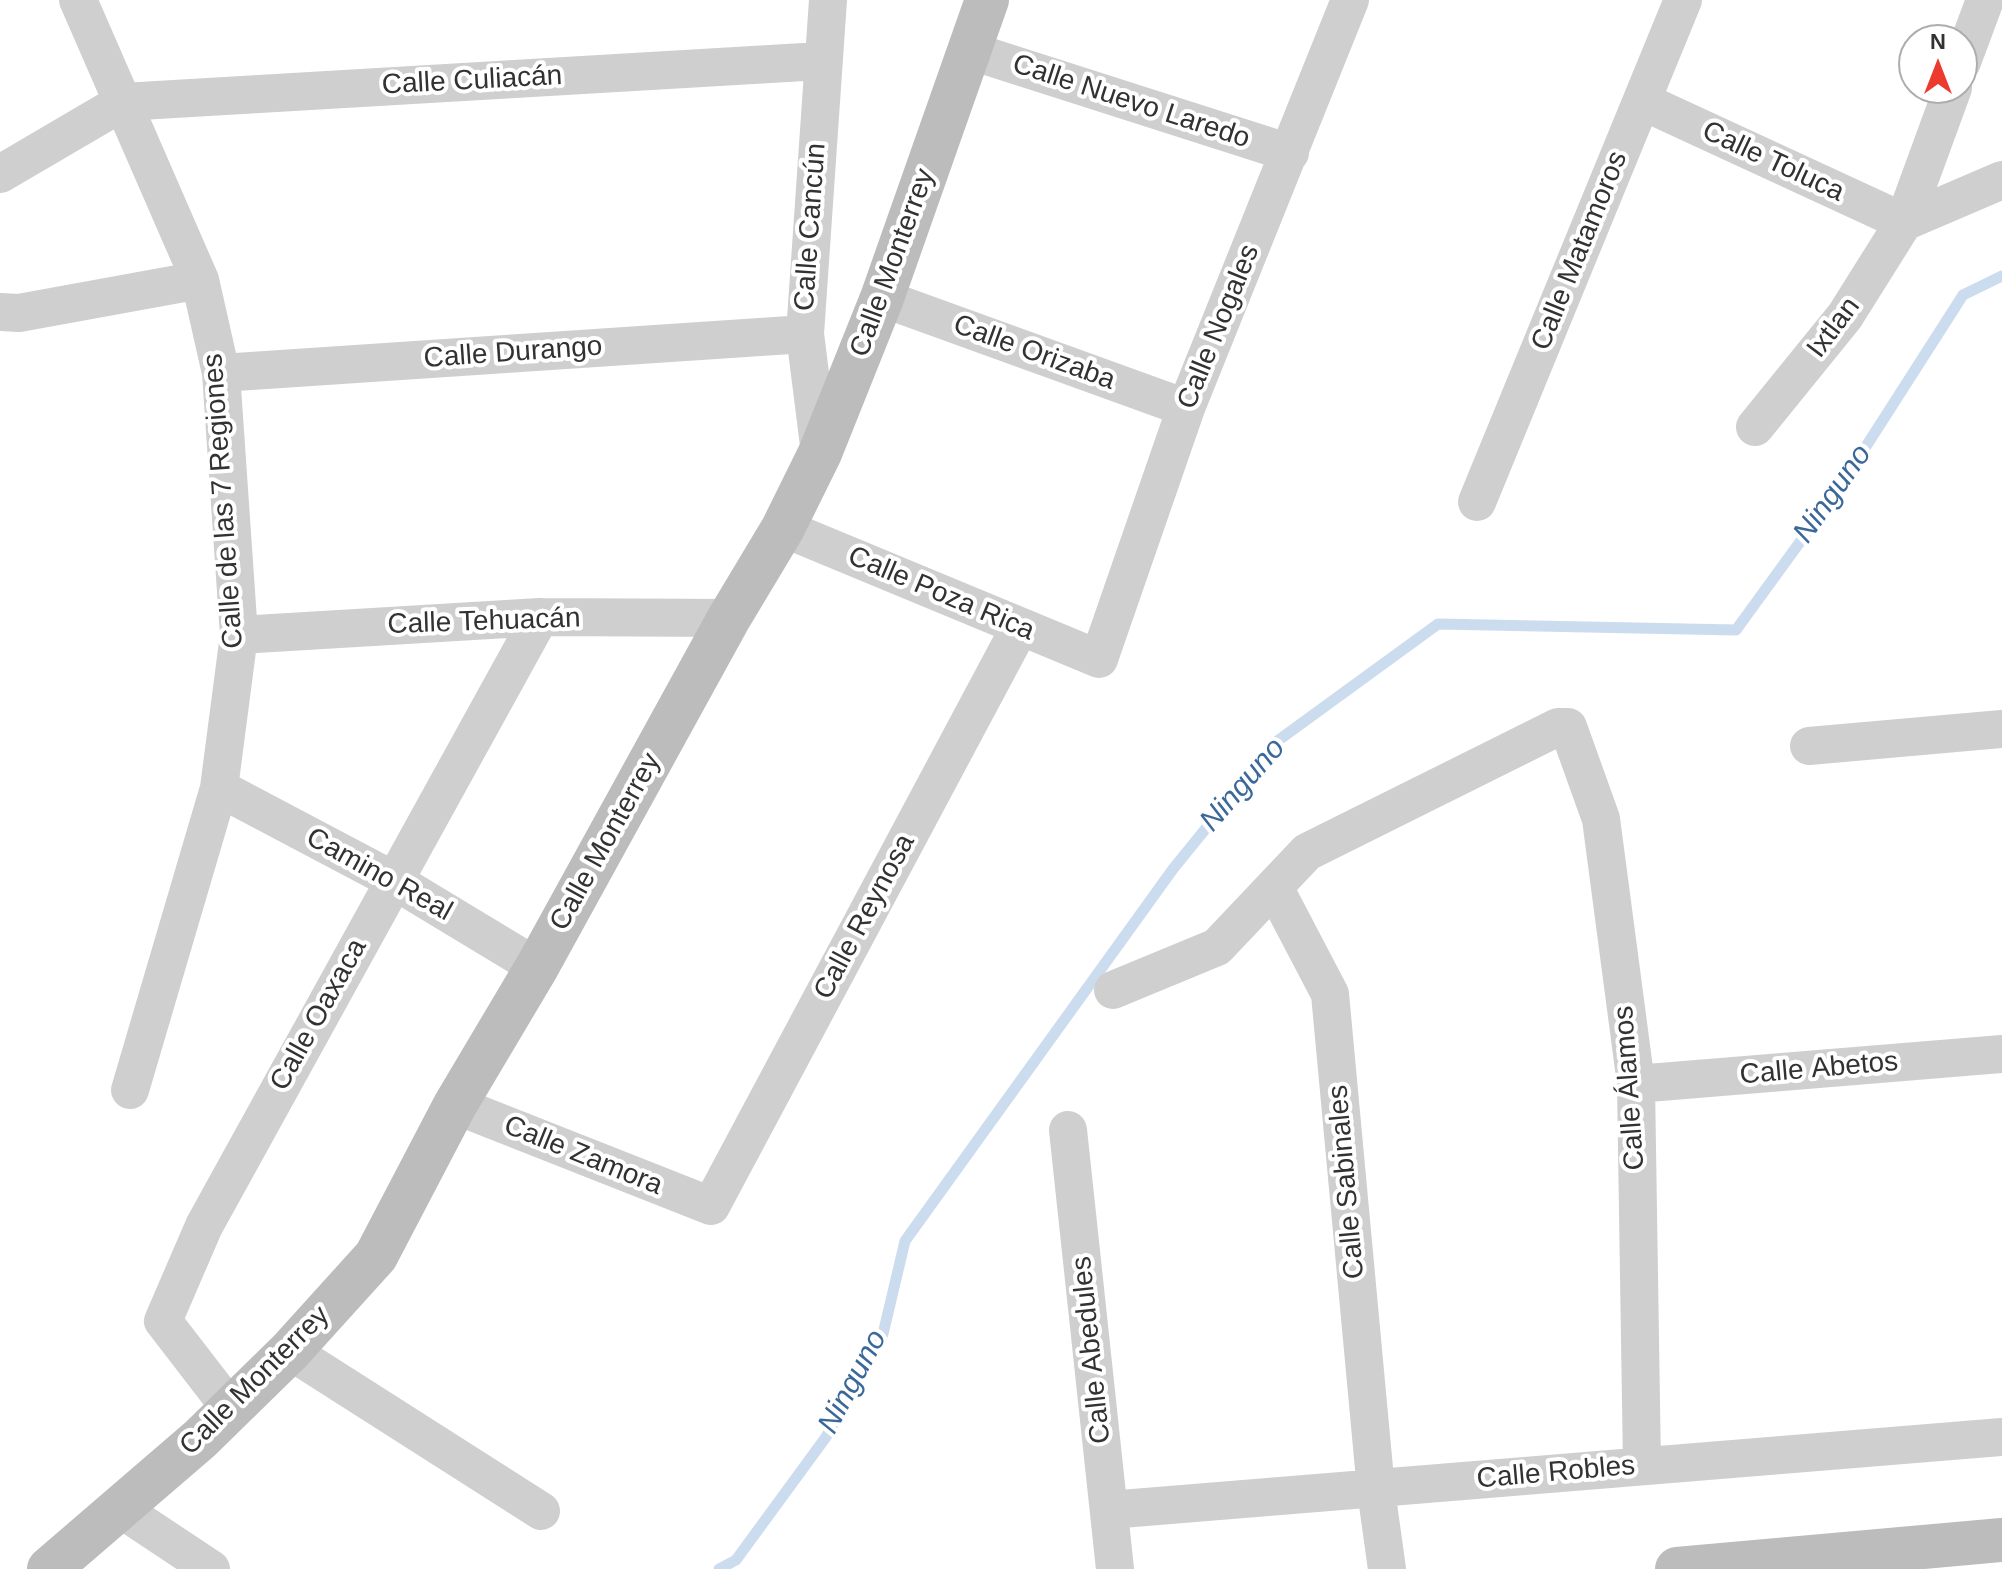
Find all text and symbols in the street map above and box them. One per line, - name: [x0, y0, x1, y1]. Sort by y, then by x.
- north arrow: [1898, 24, 1978, 104]
- text: N: [1930, 29, 1946, 54]
- street label: Calle Nuevo Laredo: [1008, 48, 1254, 156]
- street label: Calle Culiacán: [381, 59, 563, 103]
- street label: Calle Toluca: [1697, 115, 1849, 209]
- street label: Calle Cancún: [788, 142, 834, 312]
- street label: Calle Matamoros: [1525, 147, 1635, 355]
- street label: Calle Monterrey: [843, 164, 943, 362]
- street label: Calle Nogales: [1171, 240, 1267, 414]
- street label: Ixtlan: [1800, 291, 1868, 365]
- street label: Calle Orizaba: [949, 308, 1119, 398]
- street label: Calle Durango: [423, 330, 603, 376]
- street label: Calle de las 7 Regiones: [197, 352, 251, 650]
- water label: Ninguno: [1786, 438, 1880, 550]
- street label: Calle Poza Rica: [843, 540, 1039, 648]
- street label: Calle Tehuacán: [387, 602, 581, 642]
- water label: Ninguno: [1193, 731, 1293, 839]
- street label: Calle Monterrey: [543, 747, 669, 937]
- street label: Camino Real: [300, 821, 458, 929]
- street label: Calle Reynosa: [807, 829, 923, 1005]
- street label: Calle Oaxaca: [264, 933, 374, 1097]
- street label: Calle Álamos: [1607, 1005, 1653, 1171]
- street label: Calle Abetos: [1738, 1045, 1900, 1093]
- street label: Calle Sabinales: [1322, 1084, 1372, 1280]
- street label: Calle Zamora: [499, 1109, 667, 1203]
- street label: Calle Abedules: [1065, 1255, 1119, 1445]
- street label: Calle Monterrey: [173, 1299, 337, 1463]
- water label: Ninguno: [811, 1324, 895, 1440]
- street label: Calle Robles: [1475, 1449, 1637, 1497]

